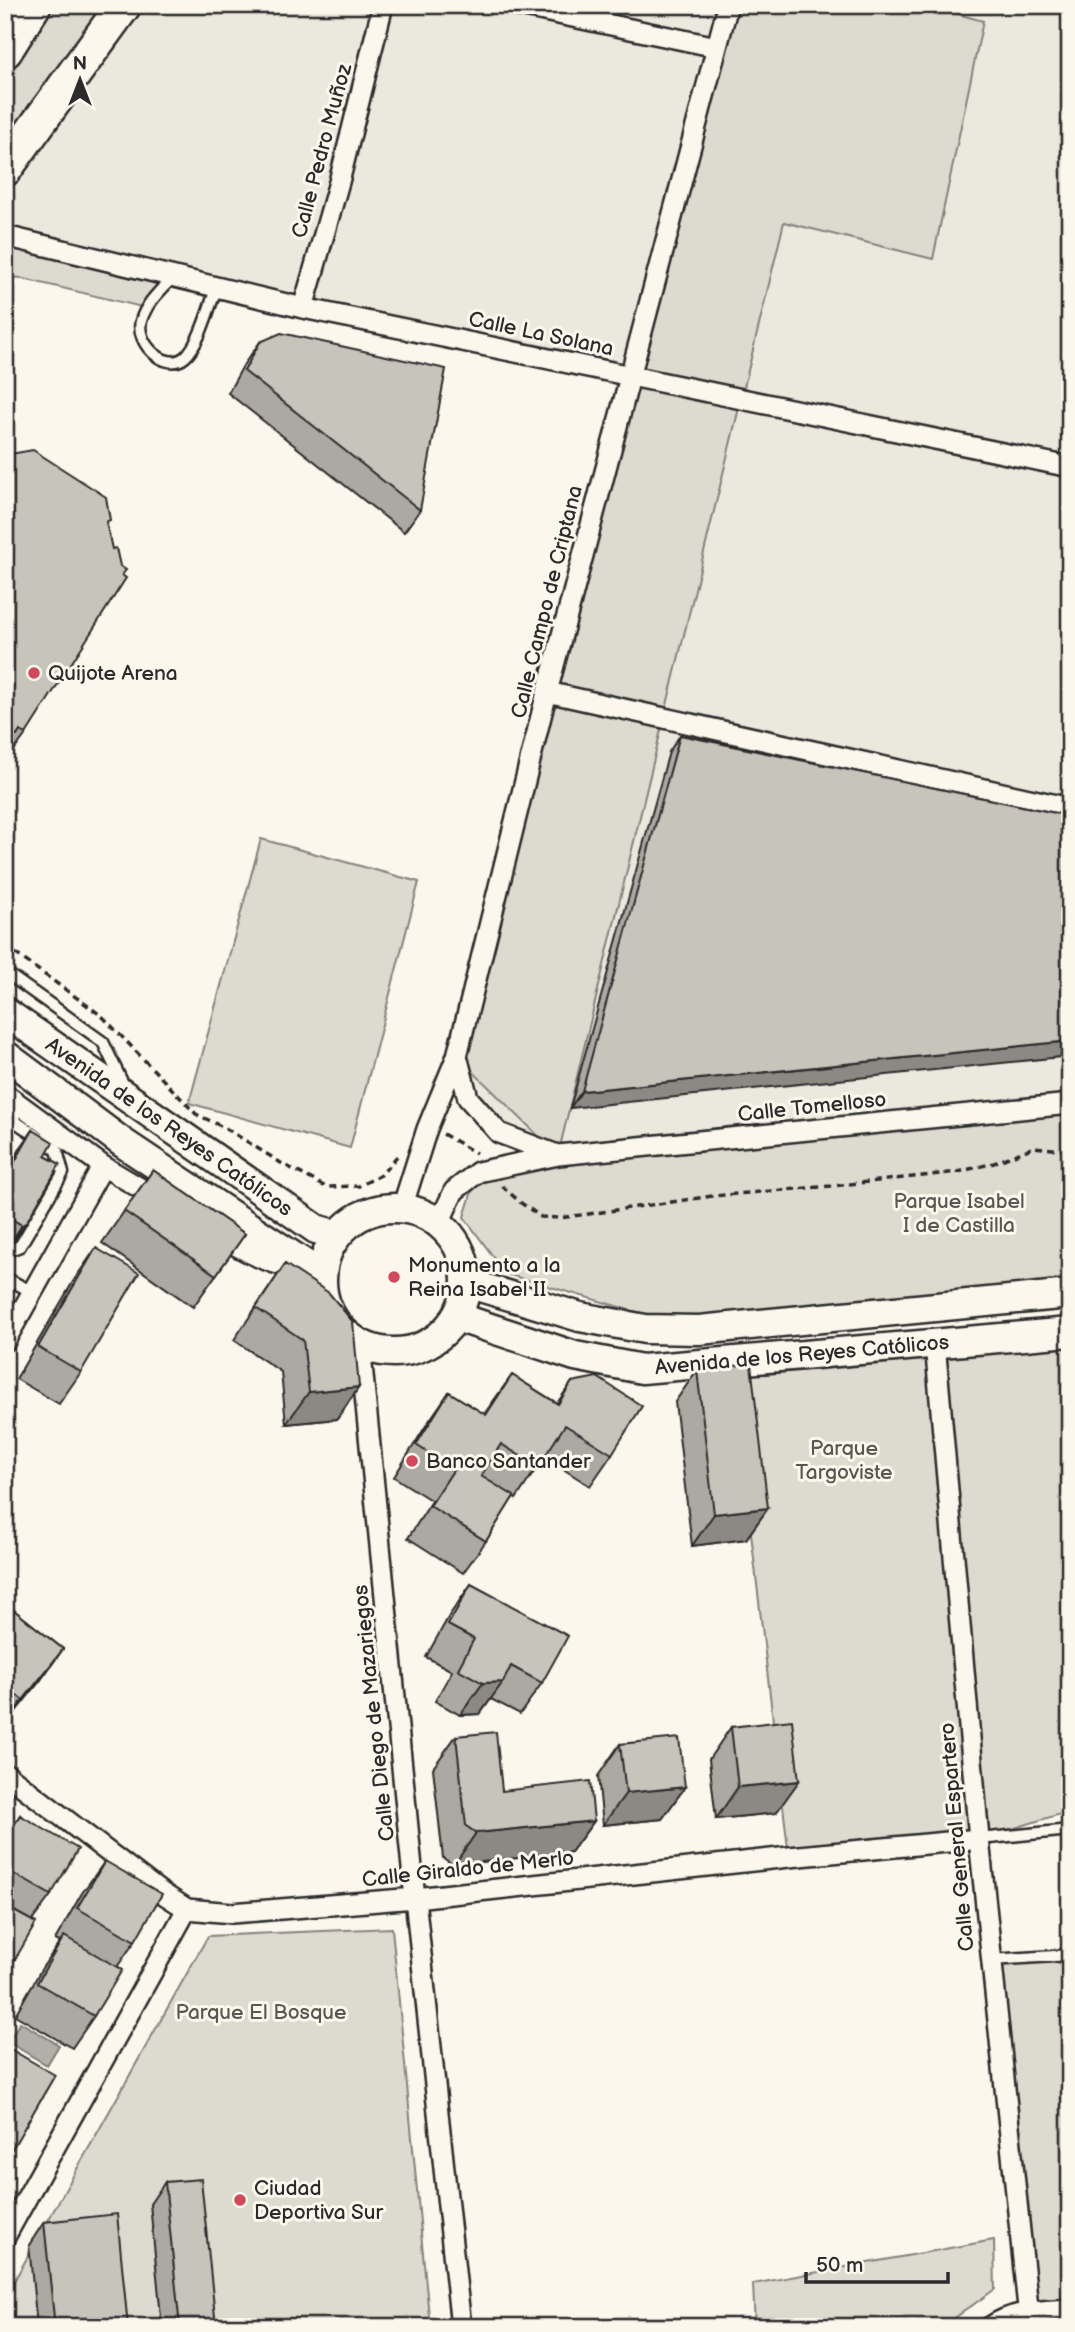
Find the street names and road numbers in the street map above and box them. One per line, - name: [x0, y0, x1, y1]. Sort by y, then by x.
- street label: Calle Pedro Muñoz: [287, 60, 358, 241]
- street label: Calle La Solana: [466, 306, 616, 362]
- street label: Calle Campo de Criptana: [506, 483, 588, 721]
- street label: Avenida de los Reyes Católicos: [41, 1032, 297, 1222]
- street label: Calle Tomelloso: [737, 1087, 888, 1127]
- street label: Avenida de los Reyes Católicos: [654, 1330, 950, 1380]
- street label: Calle Diego de Mazariegos: [348, 1583, 400, 1843]
- street label: Calle General Espartero: [935, 1722, 979, 1952]
- street label: Calle Giraldo de Merlo: [361, 1845, 575, 1893]

